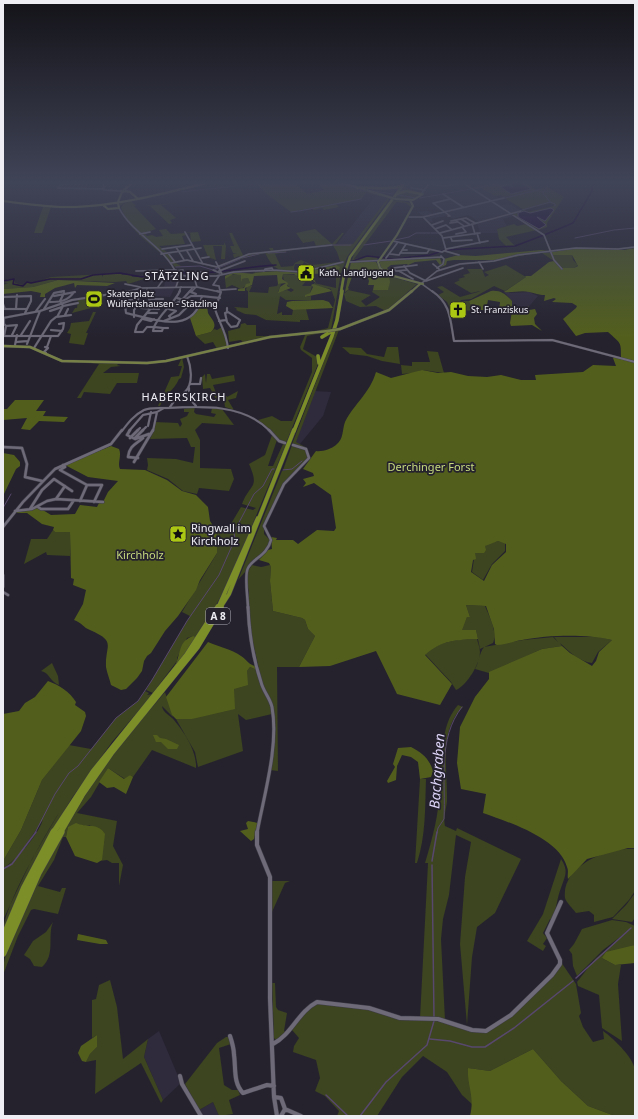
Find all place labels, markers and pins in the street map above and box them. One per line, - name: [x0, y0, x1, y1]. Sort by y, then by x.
- public building icon: Kath. Landjugend: [296, 263, 316, 283]
- place label: Kath. Landjugend: [319, 266, 394, 279]
- place label: Skaterplatz Wulfertshausen - Stätzling: [107, 287, 218, 310]
- sports icon: Skaterplatz Wulfertshausen - Stätzling: [84, 289, 104, 309]
- church icon: St. Franziskus: [448, 300, 468, 320]
- place label: St. Franziskus: [471, 303, 528, 316]
- place label: Ringwall im Kirchholz: [191, 520, 251, 548]
- place icon: Ringwall im Kirchholz: [168, 524, 188, 544]

